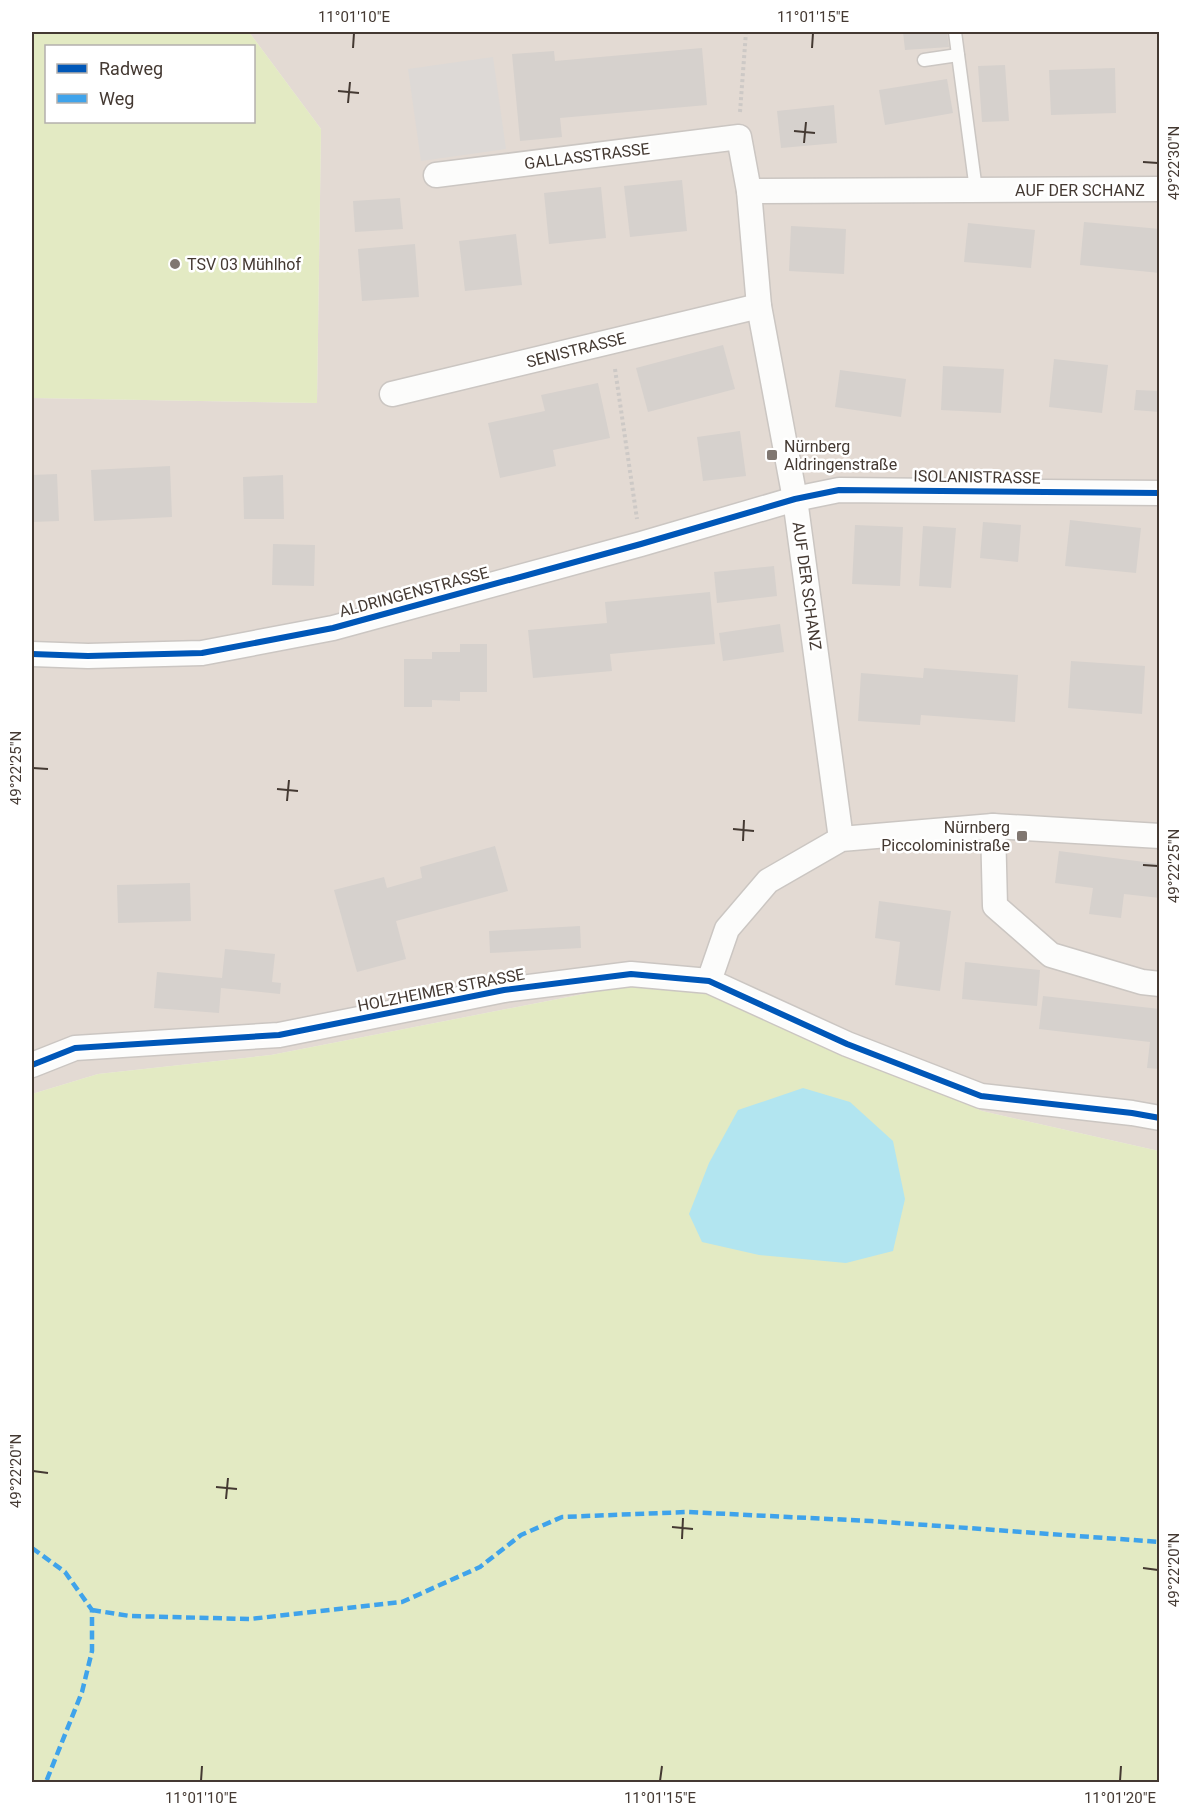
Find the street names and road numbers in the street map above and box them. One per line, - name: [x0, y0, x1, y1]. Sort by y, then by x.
- street label: GALLASSTRASSE: [523, 139, 651, 173]
- street label: AUF DER SCHANZ: [1015, 181, 1145, 200]
- street label: SENISTRASSE: [524, 328, 628, 372]
- street label: ISOLANISTRASSE: [913, 466, 1041, 488]
- street label: AUF DER SCHANZ: [789, 520, 825, 652]
- street label: ALDRINGENSTRASSE: [337, 563, 491, 621]
- street label: HOLZHEIMER STRASSE: [356, 964, 526, 1016]

